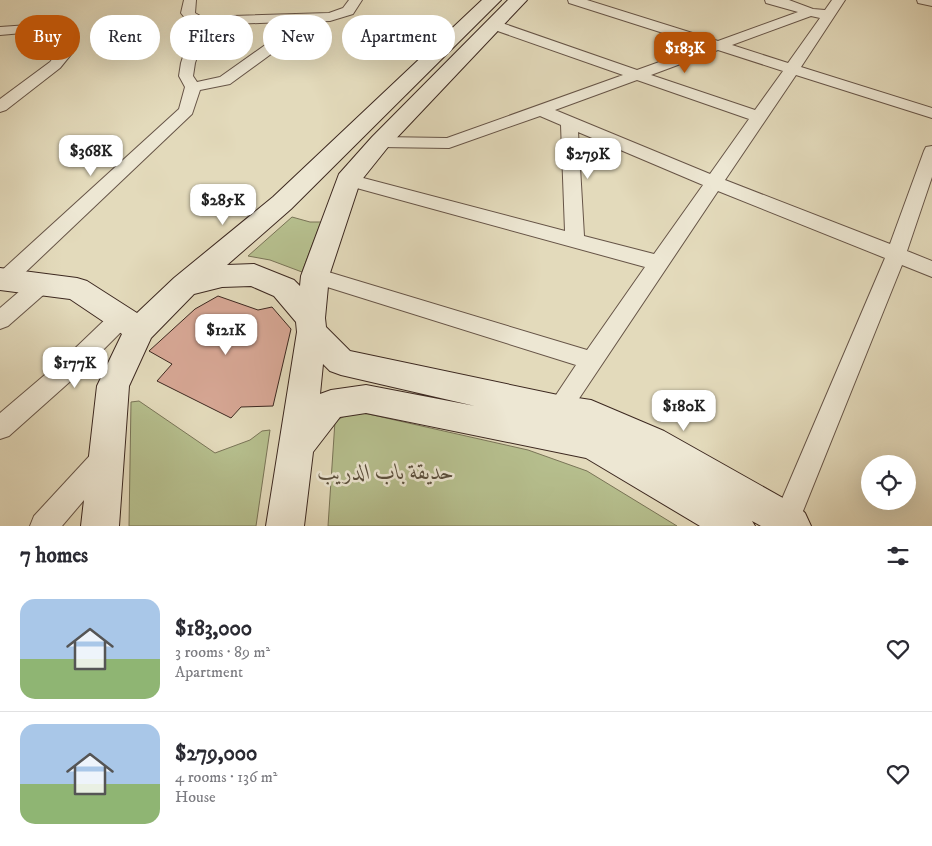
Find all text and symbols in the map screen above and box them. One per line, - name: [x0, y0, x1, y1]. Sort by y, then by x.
- chip: Buy: [15, 15, 80, 60]
- chip: Rent: [90, 15, 160, 60]
- chip: Filters: [170, 15, 253, 60]
- chip: New: [263, 15, 332, 60]
- chip: Apartment: [342, 15, 455, 60]
- pin: $183K: [650, 32, 720, 74]
- text: $183K: [665, 38, 705, 58]
- pin: $368K: [56, 134, 126, 177]
- pin: $279K: [553, 138, 623, 180]
- text: $368K: [70, 141, 112, 161]
- text: $279K: [566, 144, 610, 164]
- pin: $285K: [188, 184, 258, 226]
- text: $285K: [201, 190, 245, 210]
- pin: $121K: [191, 314, 261, 356]
- text: $121K: [206, 320, 246, 340]
- pin: $177K: [40, 346, 110, 389]
- text: $177K: [54, 353, 96, 373]
- pin: $180K: [649, 390, 719, 432]
- text: $180K: [663, 396, 705, 416]
- map controls: [861, 455, 916, 510]
- button: locate: [861, 455, 916, 510]
- park label: حديقة باب الدريب: [318, 459, 454, 486]
- icon: filters: [884, 542, 912, 570]
- text: 7 homes: [20, 543, 88, 569]
- text: $183,000: [175, 616, 252, 642]
- icon: home: [60, 619, 120, 679]
- icon: heart: [884, 635, 912, 663]
- text: 3 rooms · 89 m²: [175, 642, 270, 662]
- text: Apartment: [175, 662, 243, 682]
- text: $279,000: [175, 741, 257, 767]
- icon: home: [60, 744, 120, 804]
- icon: heart: [884, 760, 912, 788]
- text: 4 rooms · 136 m²: [175, 767, 278, 787]
- text: House: [175, 787, 216, 807]

